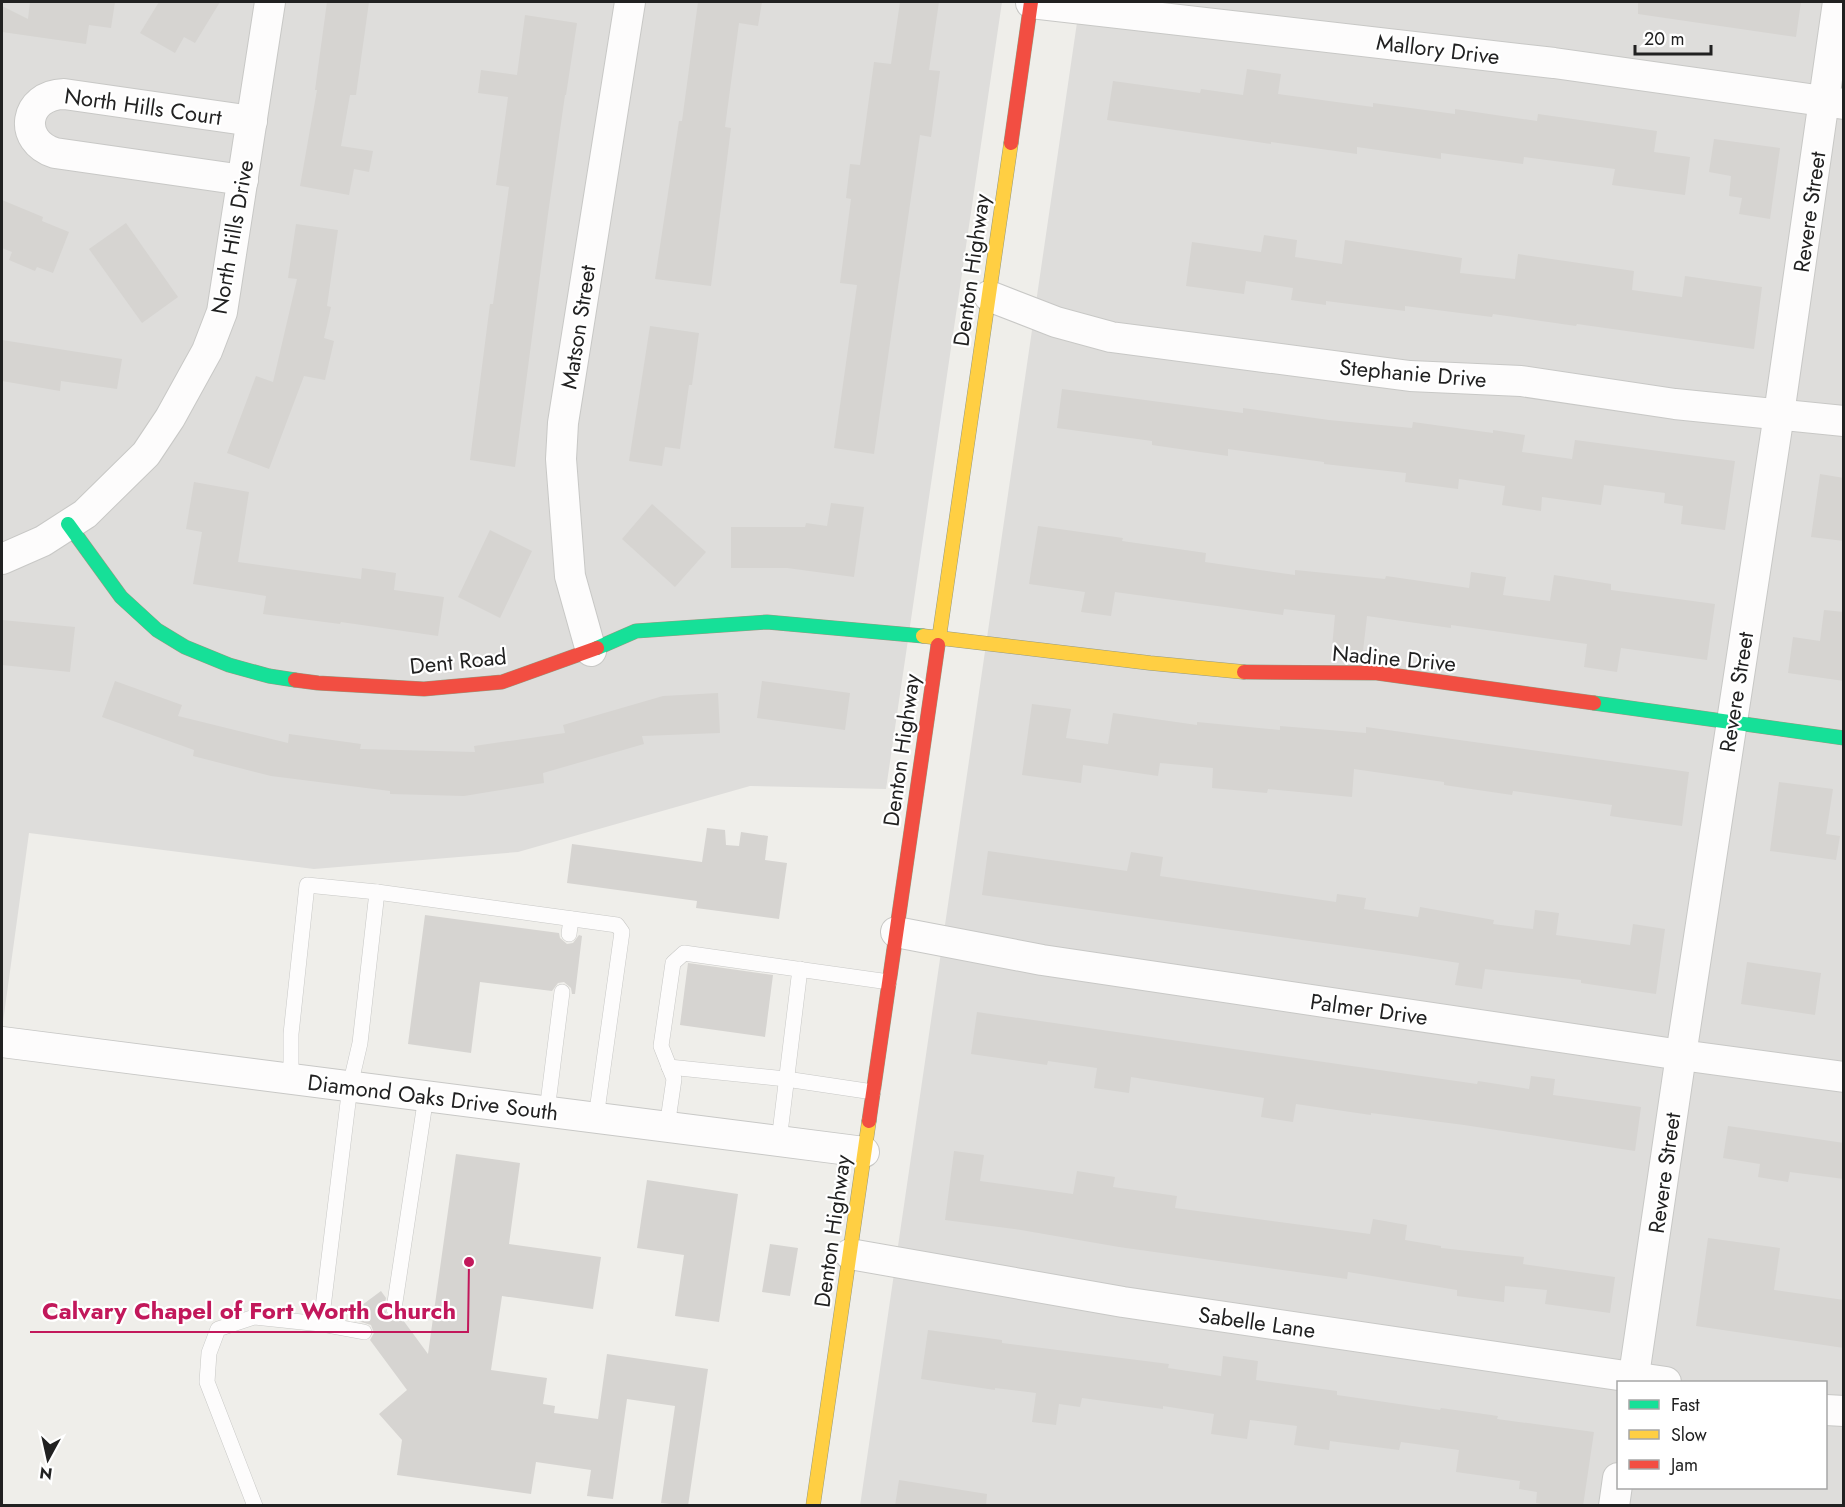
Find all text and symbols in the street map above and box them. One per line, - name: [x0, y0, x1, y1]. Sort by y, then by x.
- scale bar: [1635, 18, 1712, 56]
- street label: Mallory Drive: [1375, 26, 1501, 72]
- text: 20 m: [1644, 26, 1684, 52]
- street label: North Hills Court: [62, 79, 224, 133]
- street label: Revere Street: [1785, 149, 1833, 274]
- street label: North Hills Drive: [203, 157, 261, 317]
- street label: Denton Highway: [944, 191, 998, 348]
- street label: Matson Street: [552, 262, 604, 391]
- street label: Stephanie Drive: [1338, 351, 1488, 395]
- street label: Revere Street: [1711, 629, 1761, 755]
- street label: Nadine Drive: [1331, 637, 1457, 679]
- street label: Dent Road: [408, 640, 508, 682]
- street label: Denton Highway: [874, 671, 928, 828]
- street label: Palmer Drive: [1308, 985, 1430, 1033]
- street label: Diamond Oaks Drive South: [306, 1066, 560, 1128]
- street label: Revere Street: [1640, 1110, 1688, 1235]
- street label: Denton Highway: [805, 1152, 859, 1309]
- callout: Calvary Chapel of Fort Worth Church: [30, 1290, 468, 1332]
- text: Calvary Chapel of Fort Worth Church: [42, 1293, 456, 1328]
- street label: Sabelle Lane: [1196, 1298, 1318, 1346]
- legend: [1617, 1381, 1827, 1489]
- text: Fast: [1671, 1392, 1700, 1418]
- text: Slow: [1671, 1422, 1708, 1448]
- north arrow: [18, 1429, 78, 1489]
- text: Jam: [1669, 1452, 1698, 1478]
- text: N: [38, 1461, 54, 1486]

